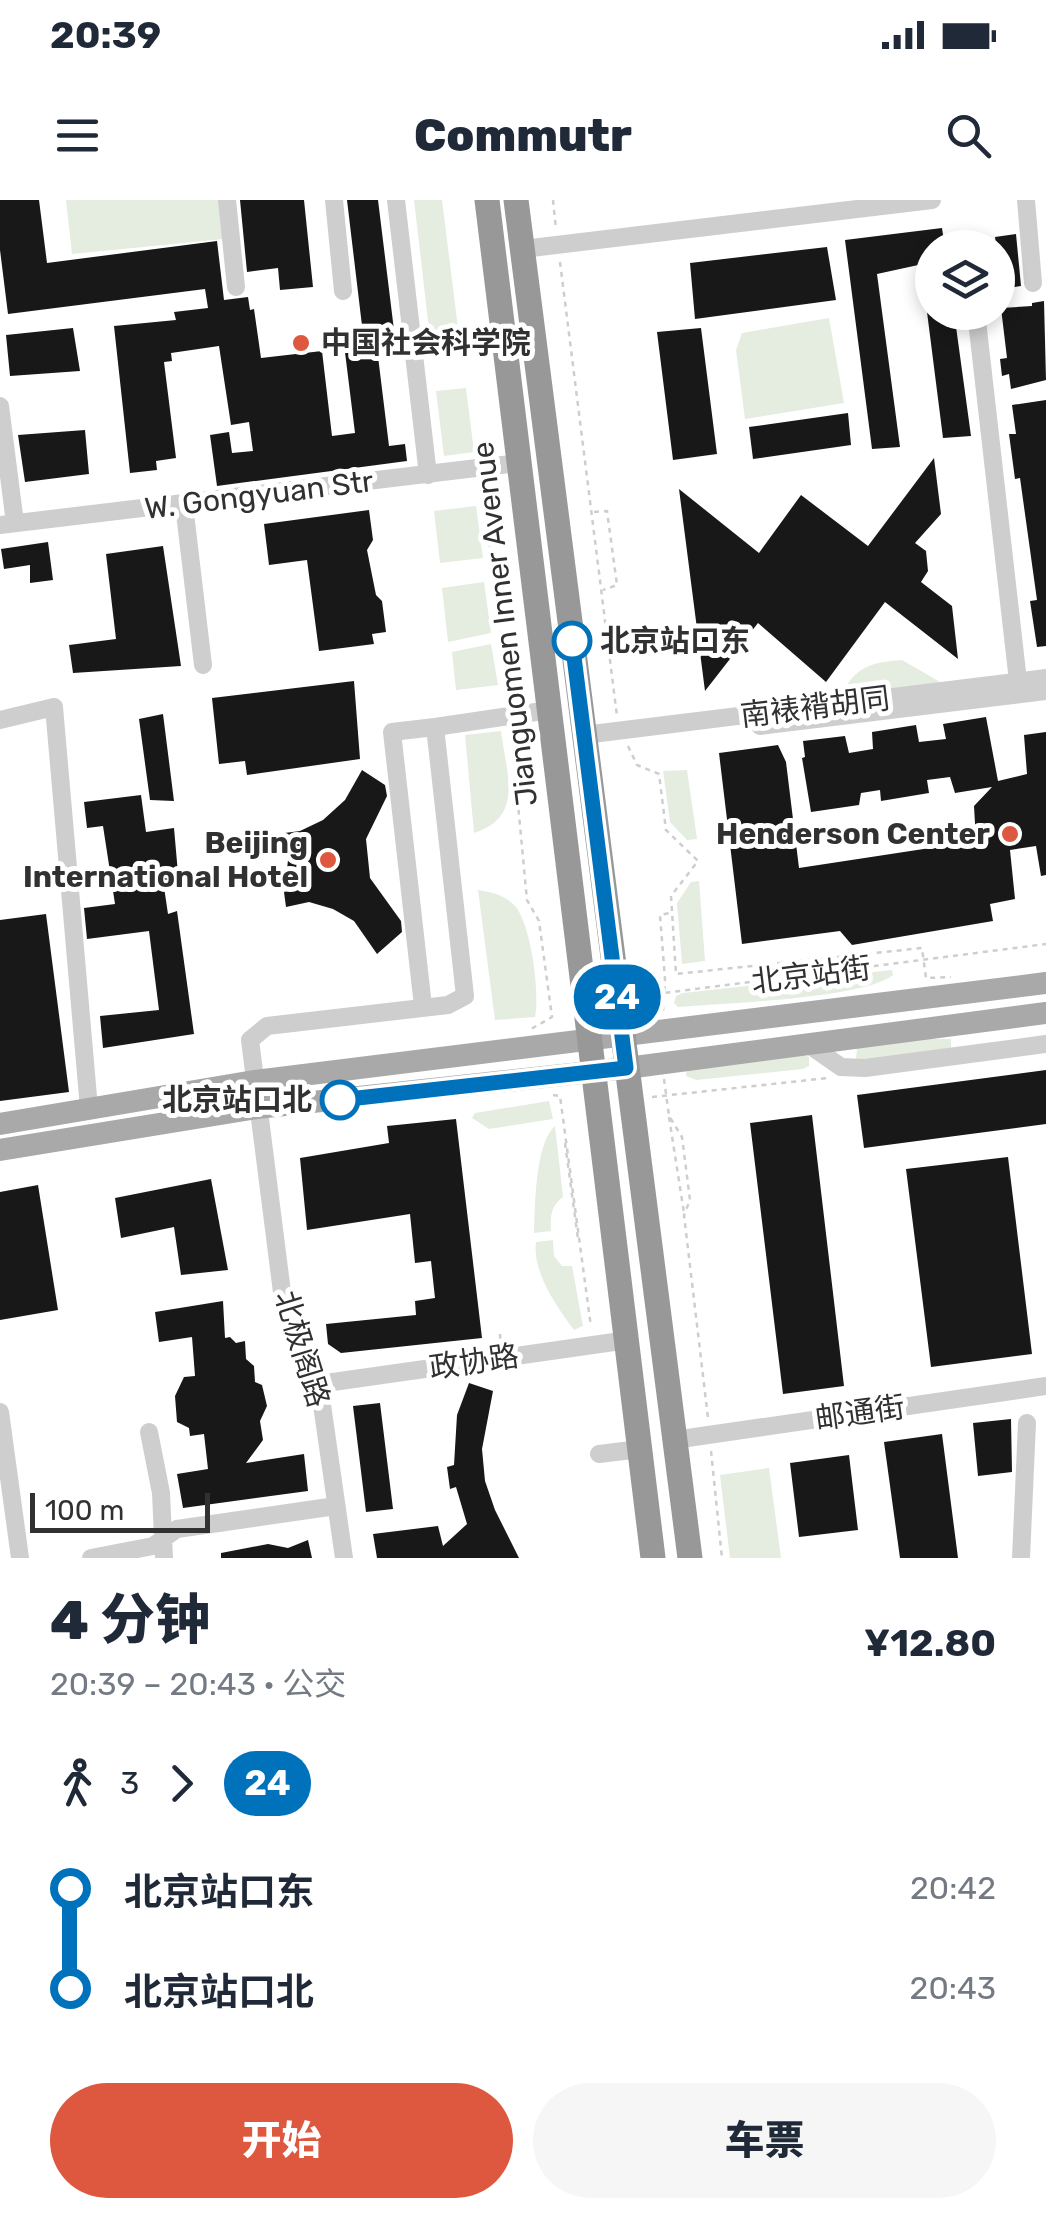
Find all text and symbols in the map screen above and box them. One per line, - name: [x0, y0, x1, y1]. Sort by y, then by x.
- text: 20:39: [50, 12, 161, 58]
- icon: menu: [50, 108, 105, 163]
- icon: search: [941, 108, 996, 163]
- text: Commutr: [414, 109, 632, 162]
- map controls: [915, 230, 1015, 330]
- button: layers: [915, 230, 1015, 330]
- place label: 中国社会科学院: [321, 325, 531, 361]
- marker: 中国社会科学院: [290, 332, 312, 354]
- street label: Jianguomen Inner Avenue: [465, 440, 545, 808]
- street label: W. Gongyuan Str: [143, 463, 376, 527]
- marker: 北京站口东: [553, 622, 591, 660]
- place label: 北京站口东: [600, 623, 750, 659]
- street label: 南裱褙胡同: [738, 680, 892, 734]
- place label: Henderson Center: [716, 816, 990, 852]
- marker: Henderson Center: [999, 823, 1021, 845]
- place label: Beijing International Hotel: [23, 825, 308, 895]
- marker: Beijing International Hotel: [317, 849, 339, 871]
- street label: 北京站街: [749, 950, 873, 1000]
- line badge: 24: [572, 964, 662, 1030]
- text: 24: [594, 976, 640, 1018]
- marker: 北京站口北: [321, 1081, 359, 1119]
- place label: 北京站口北: [162, 1082, 312, 1118]
- street label: 北极阁路: [267, 1286, 337, 1412]
- street label: 政协路: [427, 1338, 521, 1386]
- street label: 邮通街: [813, 1389, 907, 1437]
- scale bar: [30, 1488, 210, 1532]
- text: 100 m: [45, 1494, 124, 1527]
- text: 4 分钟: [50, 1588, 210, 1653]
- text: ¥12.80: [864, 1620, 996, 1666]
- text: 20:39 – 20:43 · 公交: [50, 1665, 346, 1703]
- icon: walk: [50, 1756, 105, 1811]
- icon: forward: [154, 1756, 209, 1811]
- text: 24: [244, 1762, 291, 1804]
- text: 3: [120, 1764, 139, 1802]
- text: 北京站口东: [124, 1869, 314, 1915]
- text: 20:42: [910, 1869, 996, 1907]
- text: 北京站口北: [124, 1969, 314, 2015]
- text: 20:43: [910, 1969, 996, 2007]
- button: 开始: [50, 2083, 513, 2198]
- button: 车票: [533, 2083, 996, 2198]

